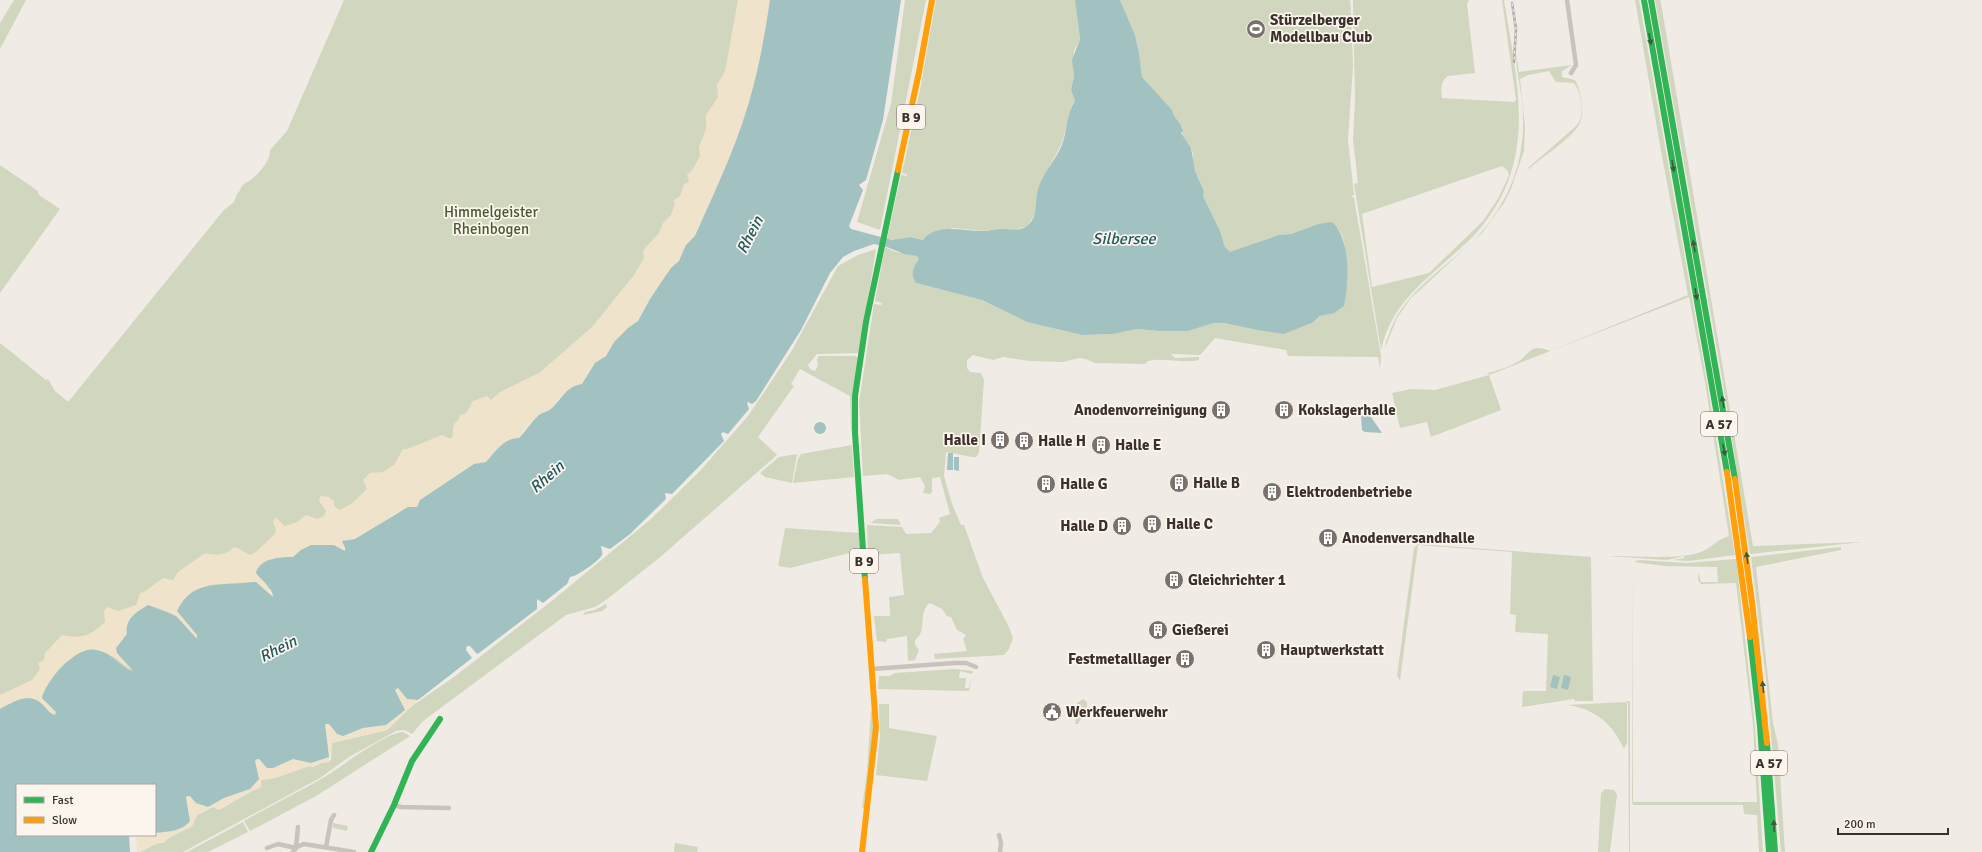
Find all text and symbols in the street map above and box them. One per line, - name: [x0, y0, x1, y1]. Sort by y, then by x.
- place label: Stürzelberger Modellbau Club: [1270, 11, 1372, 46]
- sports icon: Stürzelberger Modellbau Club: [1245, 18, 1267, 40]
- one-way arrow: [1647, 32, 1653, 45]
- road number: B 9: [897, 105, 925, 129]
- one-way arrow: [1670, 160, 1676, 173]
- park label: Himmelgeister Rheinbogen: [444, 203, 539, 238]
- water label: Rhein: [732, 212, 768, 257]
- water label: Silbersee: [1092, 229, 1157, 249]
- one-way arrow: [1691, 240, 1697, 253]
- one-way arrow: [1694, 288, 1700, 300]
- one-way arrow: [1719, 396, 1725, 408]
- building icon: Anodenvorreinigung: [1210, 399, 1232, 421]
- building icon: Kokslagerhalle: [1273, 399, 1295, 421]
- place label: Anodenvorreinigung: [1074, 401, 1207, 419]
- place label: Kokslagerhalle: [1298, 401, 1396, 419]
- road number: A 57: [1701, 412, 1737, 436]
- building icon: Halle I: [989, 429, 1011, 451]
- building icon: Halle H: [1013, 430, 1035, 452]
- place label: Halle I: [943, 431, 986, 449]
- place label: Halle H: [1038, 432, 1086, 450]
- building icon: Halle E: [1090, 434, 1112, 456]
- place label: Halle E: [1115, 436, 1162, 454]
- one-way arrow: [1721, 444, 1727, 456]
- water label: Rhein: [526, 456, 569, 497]
- building icon: Halle B: [1168, 472, 1190, 494]
- building icon: Halle G: [1035, 473, 1057, 495]
- place label: Halle B: [1193, 474, 1240, 492]
- place label: Halle G: [1060, 475, 1108, 493]
- building icon: Elektrodenbetriebe: [1261, 481, 1283, 503]
- place label: Elektrodenbetriebe: [1286, 483, 1412, 501]
- building icon: Halle C: [1141, 513, 1163, 535]
- building icon: Halle D: [1111, 515, 1133, 537]
- place label: Halle C: [1166, 515, 1213, 533]
- place label: Halle D: [1060, 517, 1108, 535]
- building icon: Anodenversandhalle: [1317, 527, 1339, 549]
- place label: Anodenversandhalle: [1342, 529, 1475, 547]
- road number: B 9: [850, 549, 878, 573]
- one-way arrow: [1744, 552, 1750, 564]
- building icon: Gleichrichter 1: [1163, 569, 1185, 591]
- place label: Gleichrichter 1: [1188, 571, 1286, 589]
- building icon: Gießerei: [1147, 619, 1169, 641]
- place label: Gießerei: [1172, 621, 1229, 639]
- water label: Rhein: [256, 631, 301, 667]
- building icon: Hauptwerkstatt: [1255, 639, 1277, 661]
- place label: Hauptwerkstatt: [1280, 641, 1384, 659]
- building icon: Festmetalllager: [1174, 648, 1196, 670]
- place label: Festmetalllager: [1068, 650, 1171, 668]
- one-way arrow: [1759, 681, 1766, 693]
- public building icon: Werkfeuerwehr: [1041, 701, 1063, 723]
- place label: Werkfeuerwehr: [1066, 703, 1168, 721]
- road number: A 57: [1751, 751, 1787, 775]
- legend: [16, 784, 156, 836]
- text: Fast: [52, 793, 73, 808]
- scale bar: [1838, 810, 1948, 836]
- text: Slow: [52, 813, 77, 828]
- text: 200 m: [1844, 817, 1876, 832]
- one-way arrow: [1770, 820, 1777, 832]

